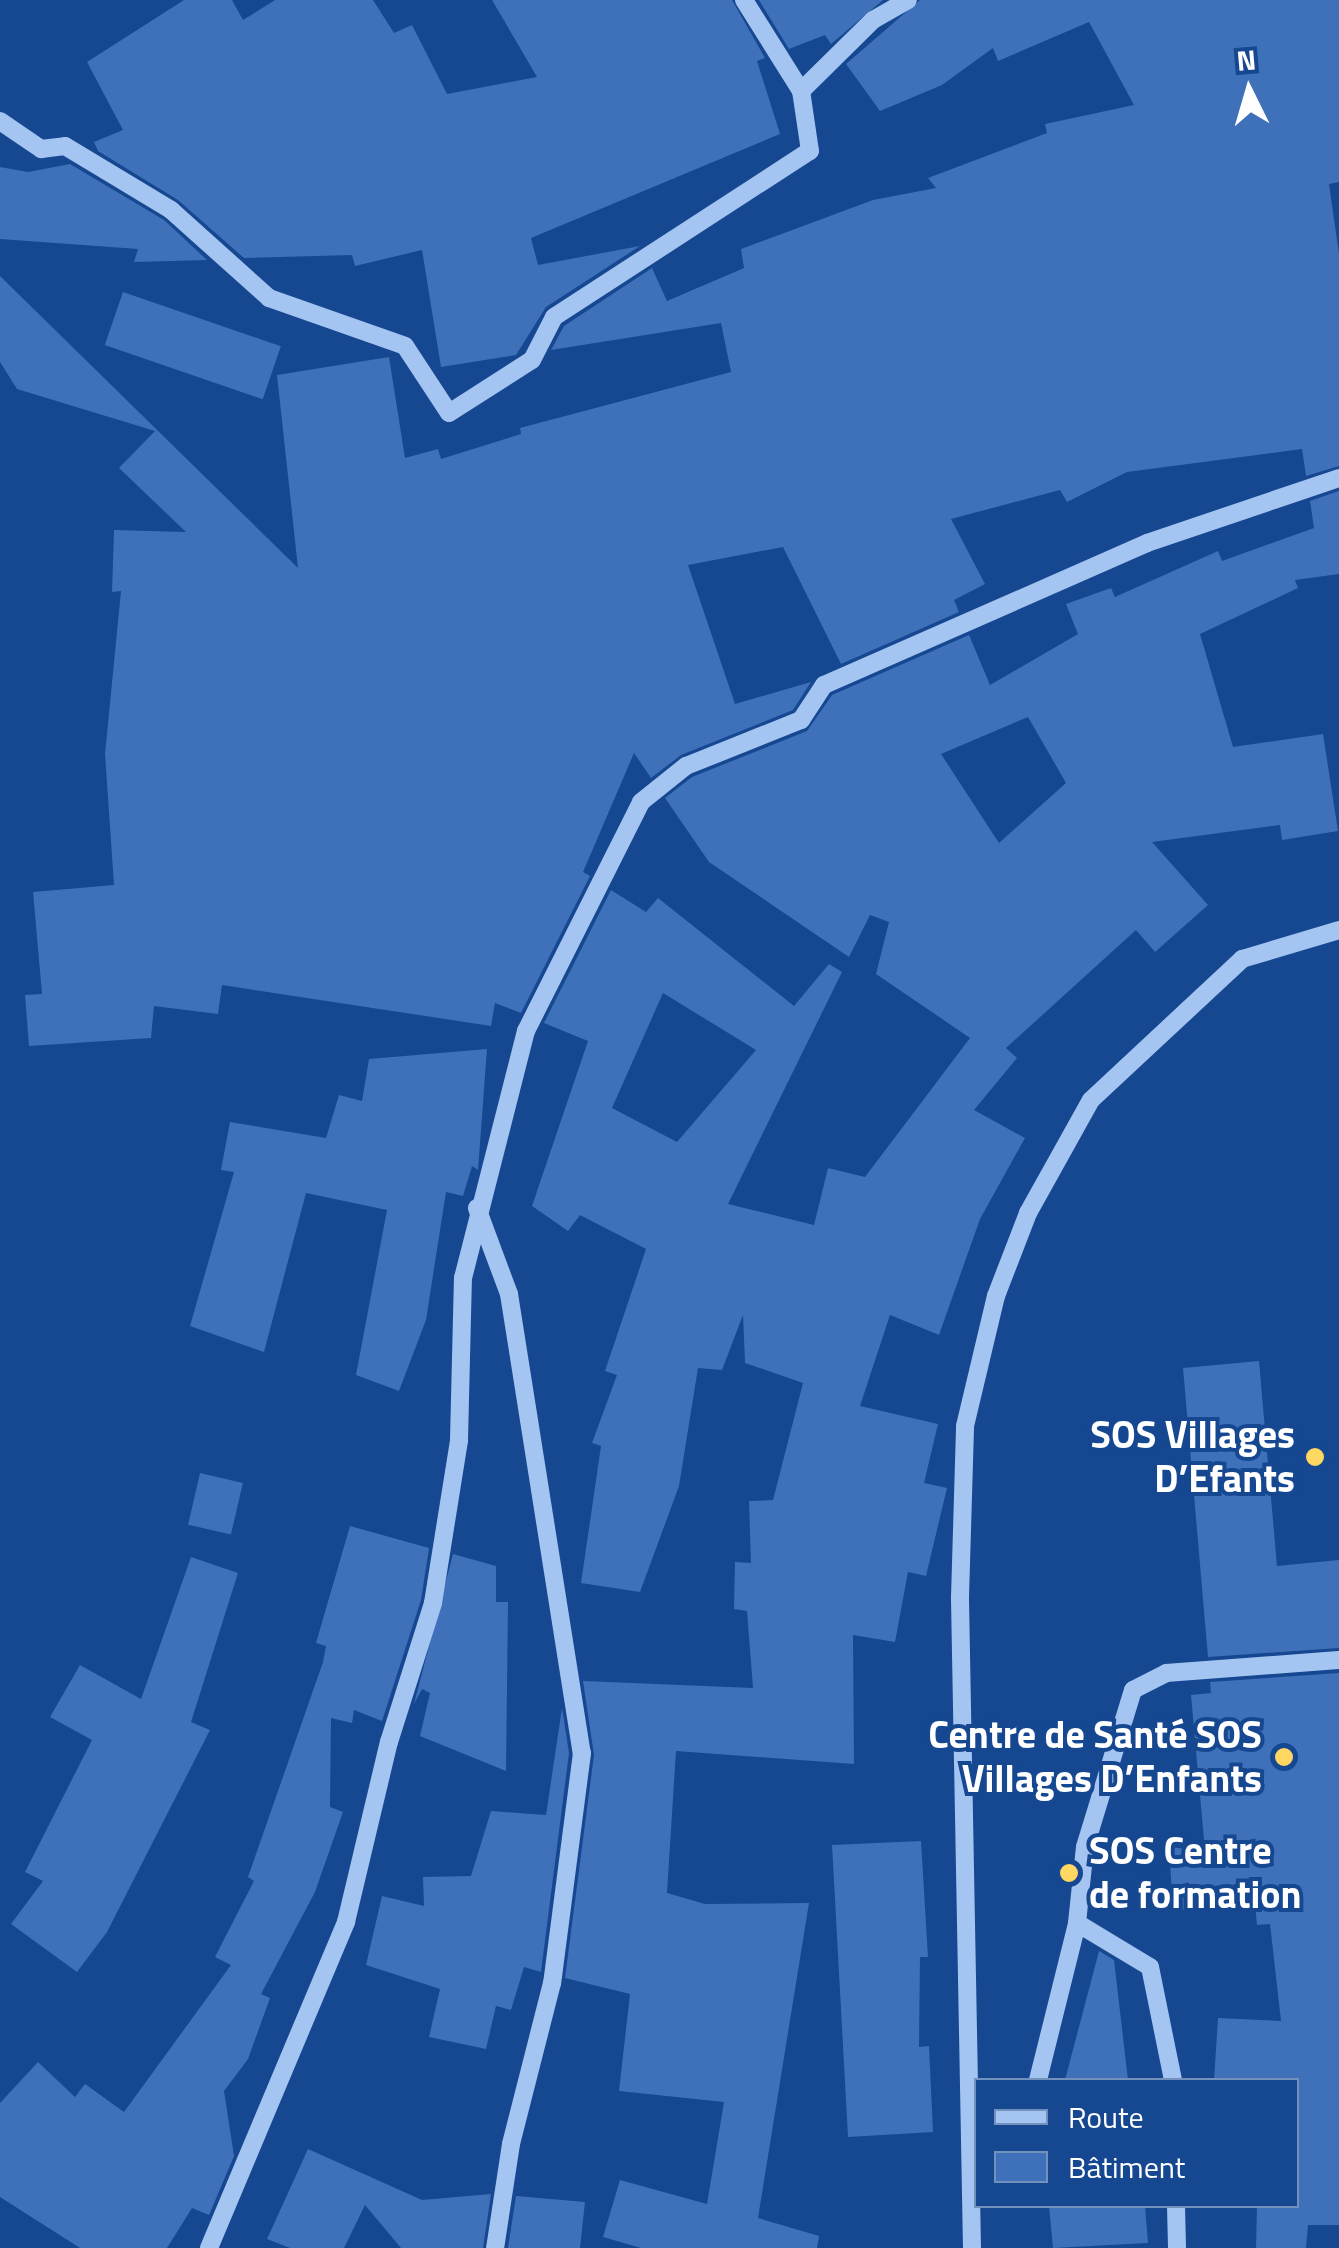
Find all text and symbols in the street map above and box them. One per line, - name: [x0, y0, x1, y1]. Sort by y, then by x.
- text: N: [1235, 37, 1258, 82]
- north arrow: [1199, 40, 1299, 140]
- place label: SOS Villages D’Efants: [1090, 1412, 1295, 1502]
- marker: SOS Villages D’Efants: [1304, 1446, 1326, 1468]
- place label: Centre de Santé SOS Villages D’Enfants: [928, 1712, 1262, 1802]
- marker: Centre de Santé SOS Villages D’Enfants: [1271, 1744, 1297, 1770]
- place label: SOS Centre de formation: [1089, 1828, 1302, 1918]
- marker: SOS Centre de formation: [1058, 1862, 1080, 1884]
- legend: [974, 2078, 1299, 2208]
- text: Route: [1068, 2094, 1144, 2140]
- text: Bâtiment: [1068, 2144, 1185, 2190]

